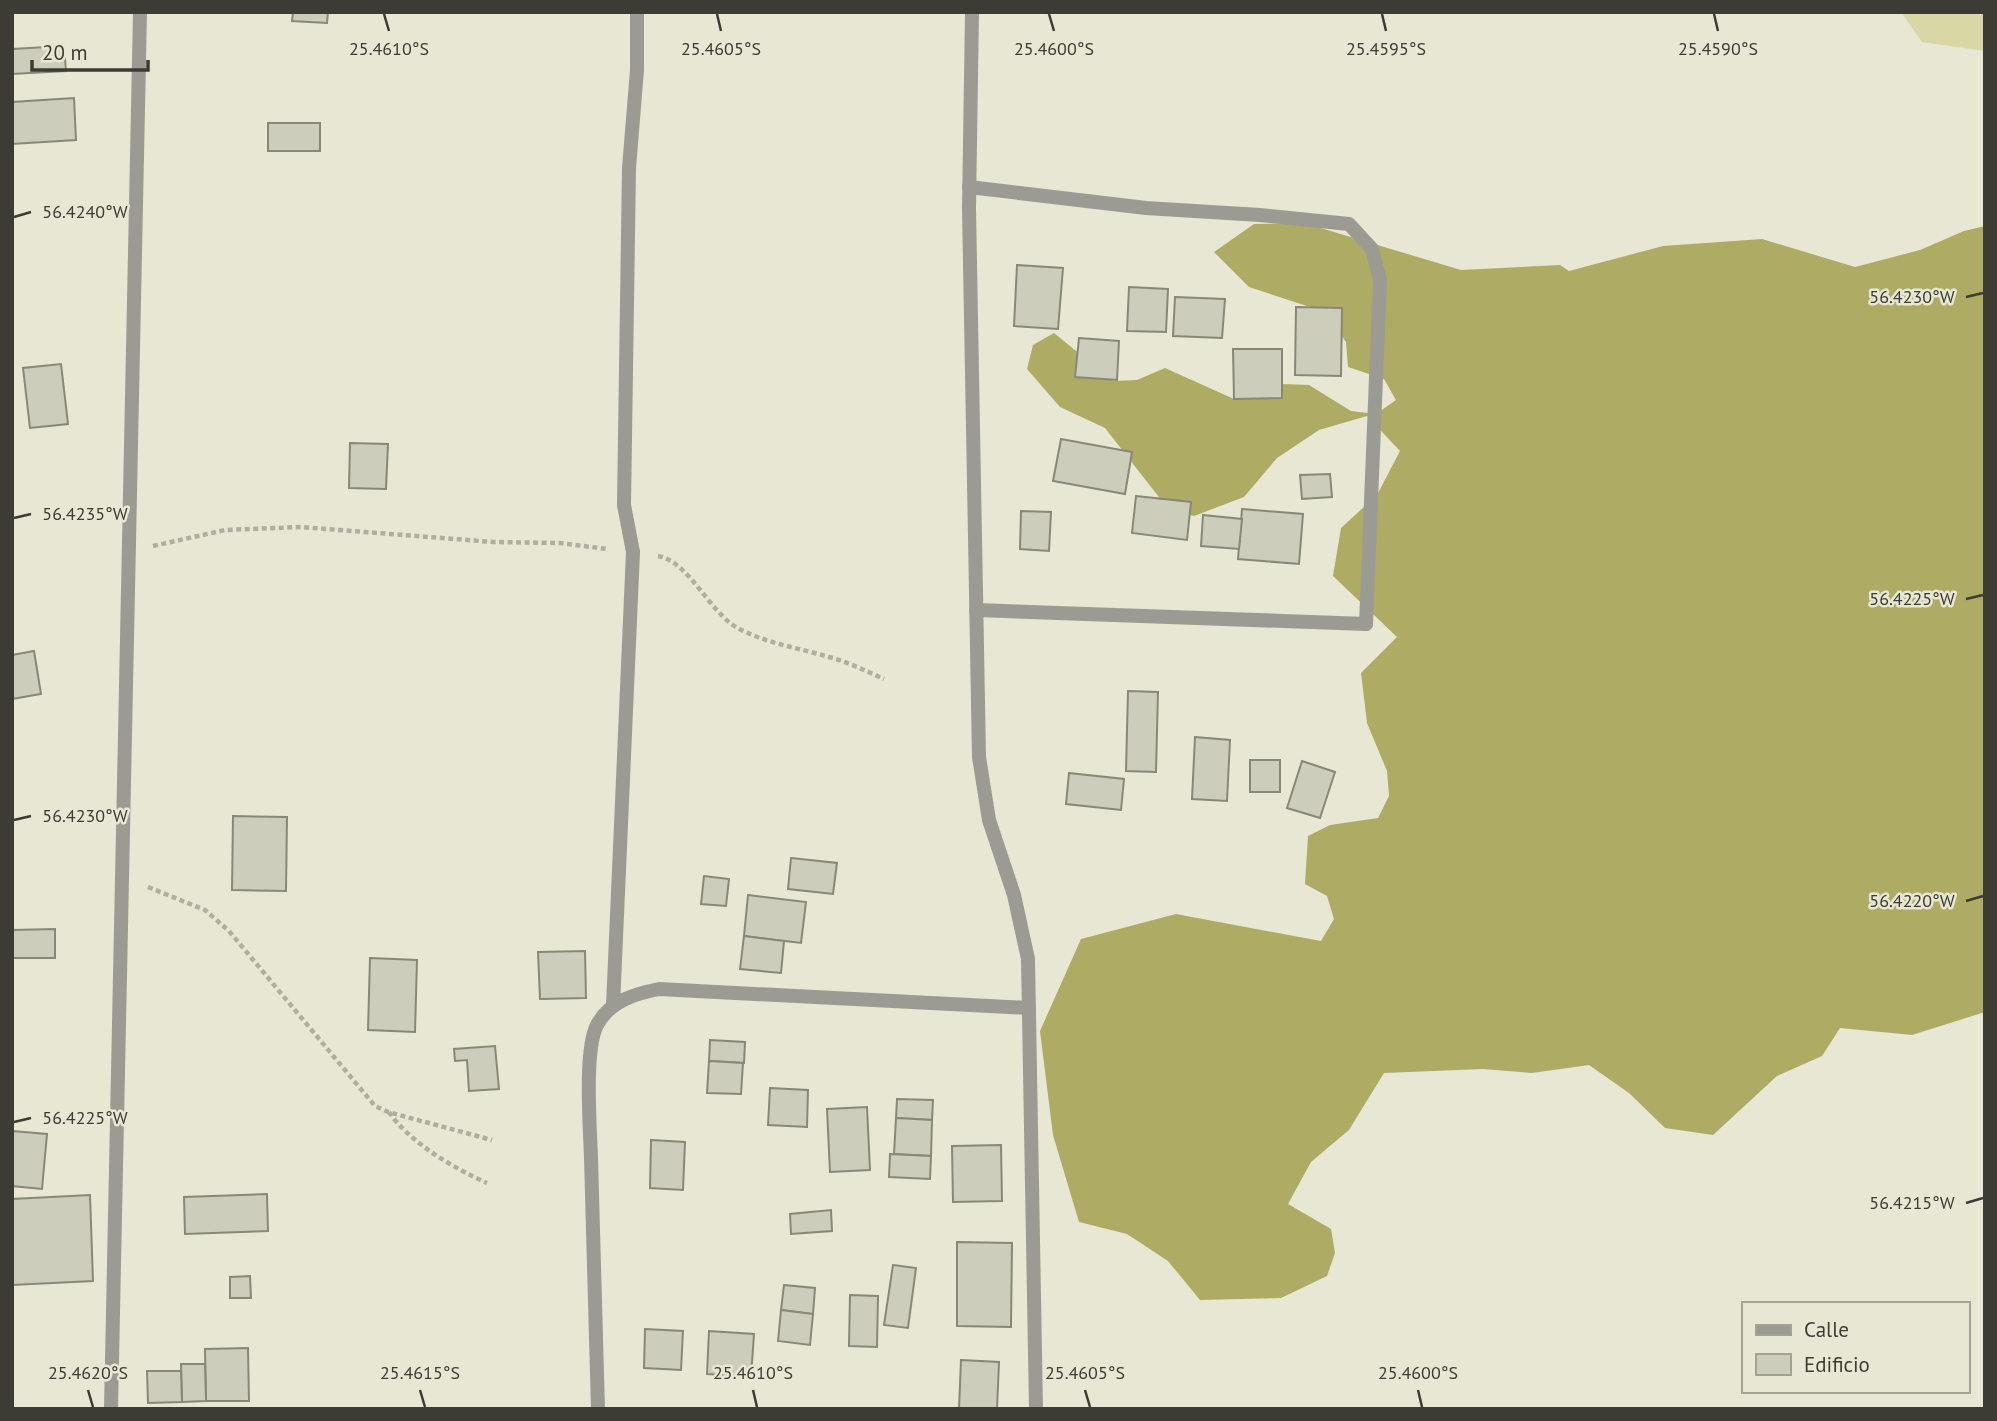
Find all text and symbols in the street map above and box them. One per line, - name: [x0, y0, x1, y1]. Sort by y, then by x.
- scale bar: [32, 28, 147, 72]
- text: 25.4610°S: [349, 37, 429, 60]
- text: 25.4605°S: [681, 37, 761, 60]
- text: 25.4600°S: [1014, 37, 1094, 60]
- text: 25.4595°S: [1346, 37, 1426, 60]
- text: 25.4590°S: [1678, 37, 1758, 60]
- text: 20 m: [42, 39, 88, 66]
- text: 56.4240°W: [42, 200, 128, 223]
- text: 56.4230°W: [1869, 285, 1955, 308]
- text: 56.4235°W: [42, 502, 128, 525]
- text: 56.4225°W: [1869, 587, 1955, 610]
- text: 56.4230°W: [42, 804, 128, 827]
- text: 56.4220°W: [1869, 889, 1955, 912]
- text: 56.4225°W: [42, 1106, 128, 1129]
- text: 56.4215°W: [1869, 1191, 1955, 1214]
- legend: [1742, 1302, 1969, 1393]
- text: Calle: [1804, 1316, 1849, 1343]
- text: Edificio: [1804, 1351, 1870, 1378]
- text: 25.4620°S: [48, 1361, 128, 1384]
- text: 25.4615°S: [380, 1361, 460, 1384]
- text: 25.4610°S: [713, 1361, 793, 1384]
- text: 25.4605°S: [1045, 1361, 1125, 1384]
- text: 25.4600°S: [1378, 1361, 1458, 1384]

